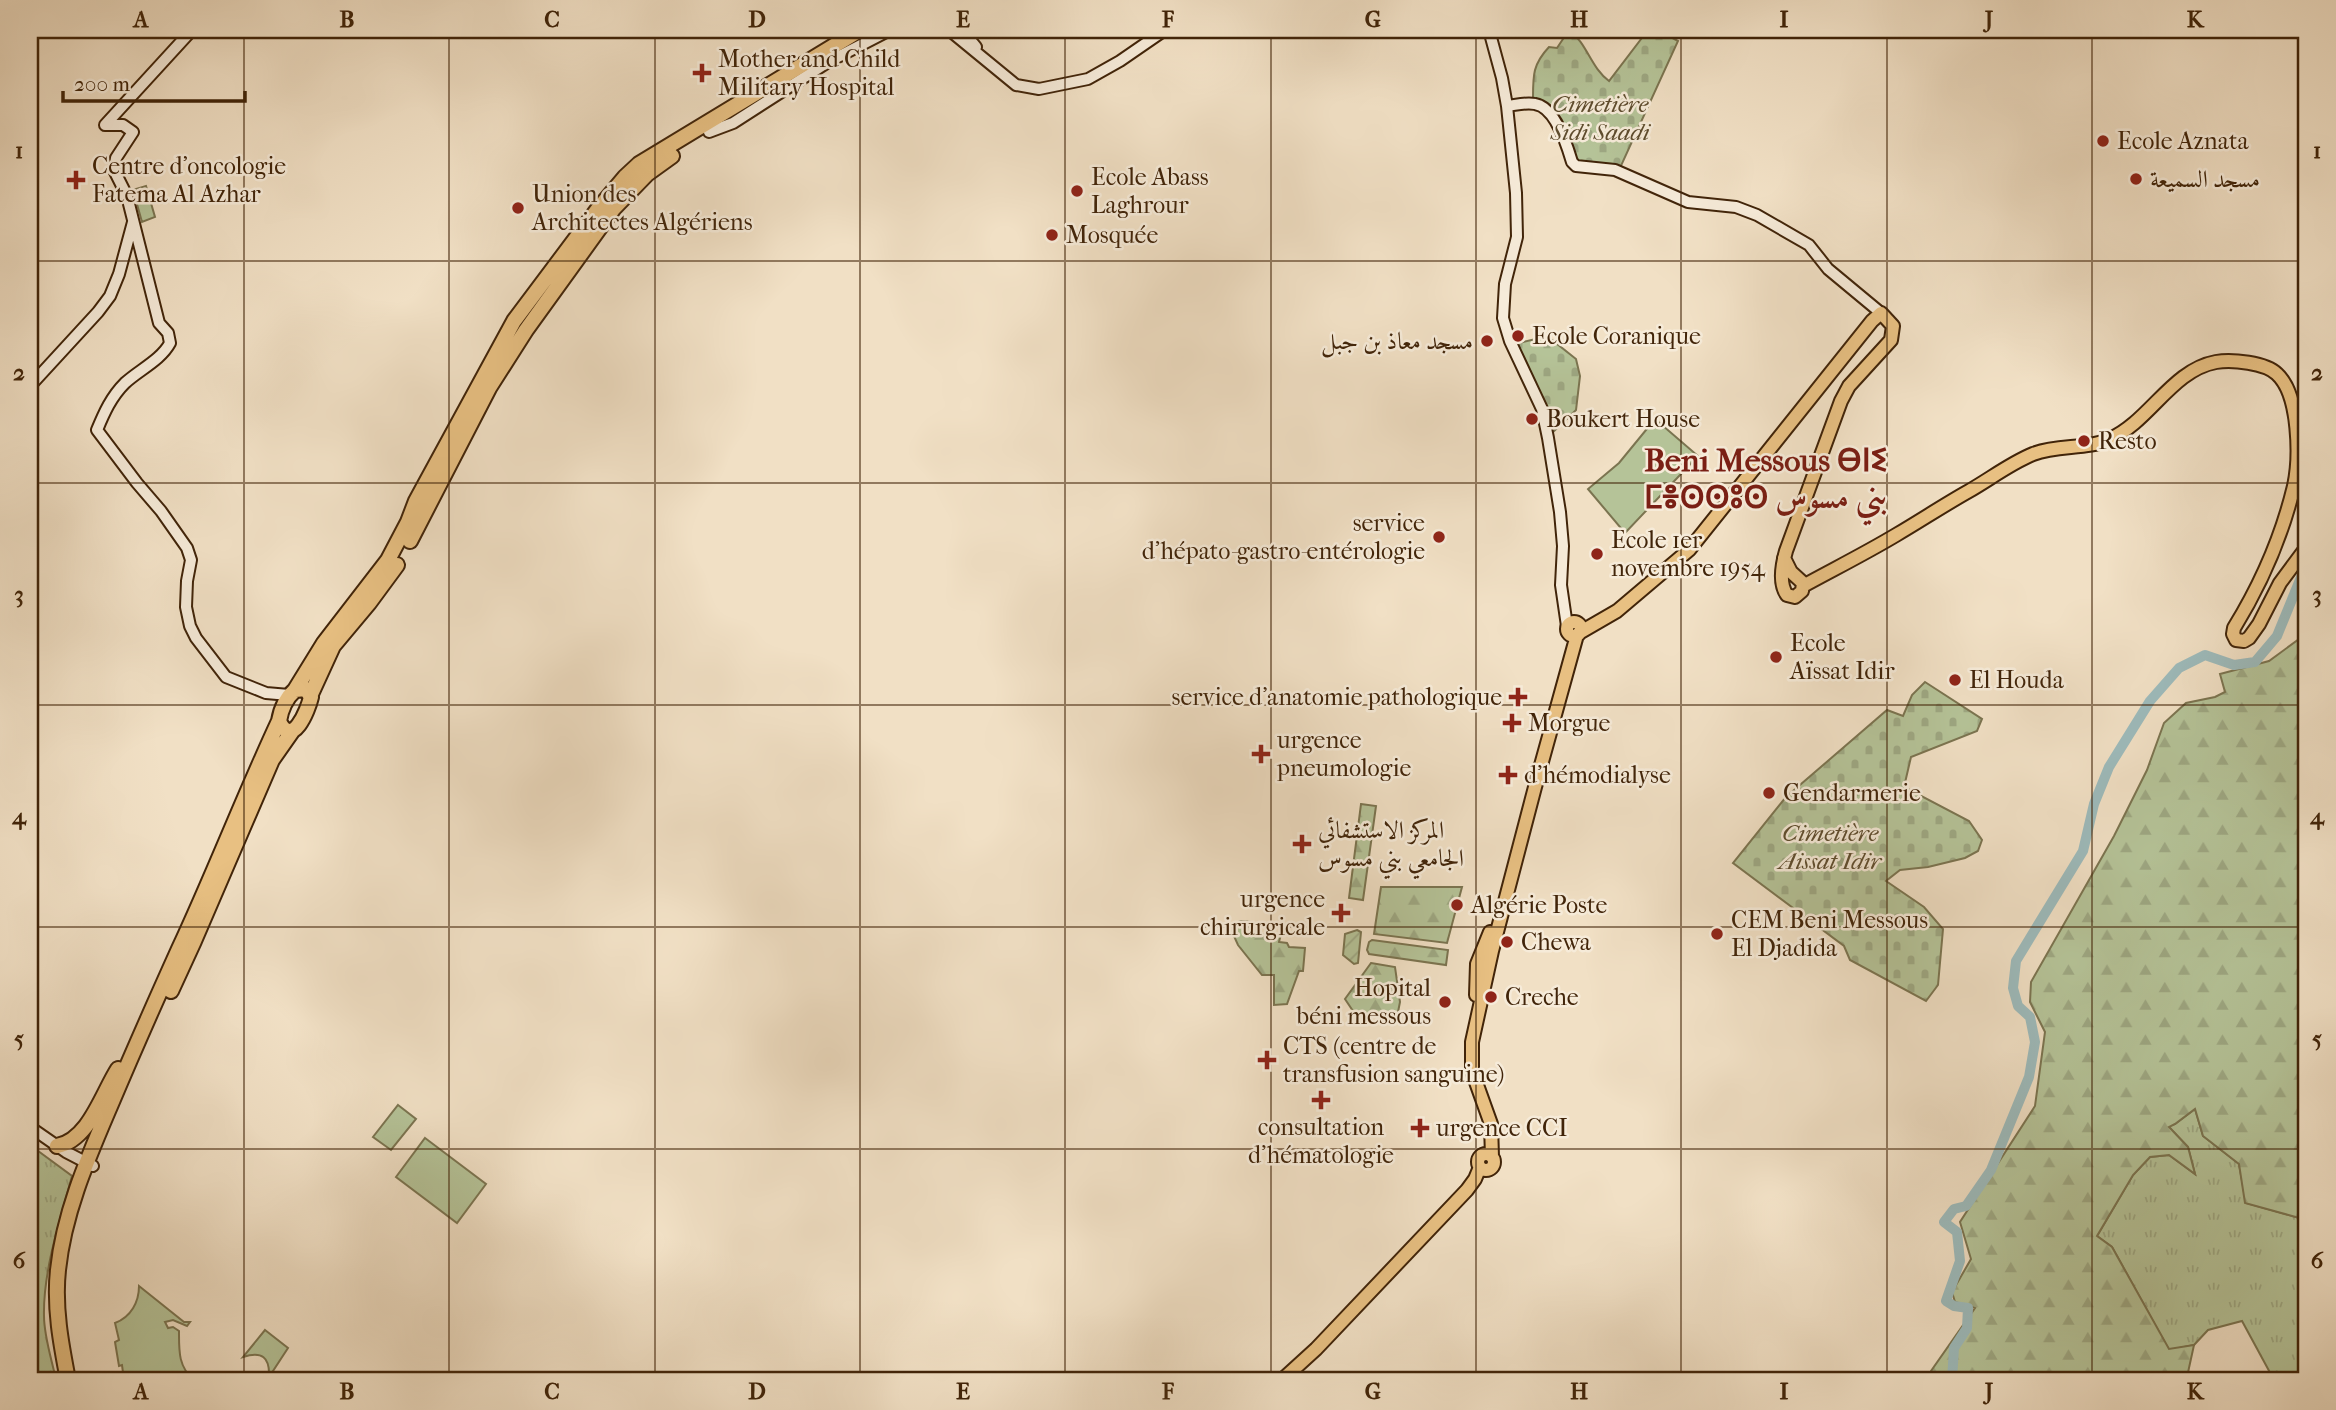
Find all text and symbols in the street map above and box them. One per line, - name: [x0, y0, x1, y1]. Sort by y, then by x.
- text: A: [132, 6, 150, 33]
- text: B: [340, 6, 355, 33]
- text: C: [544, 6, 560, 33]
- text: D: [748, 6, 766, 33]
- text: E: [956, 6, 970, 33]
- text: F: [1161, 6, 1175, 33]
- text: G: [1365, 6, 1381, 33]
- text: H: [1570, 6, 1588, 33]
- text: I: [1780, 6, 1789, 33]
- text: J: [1983, 6, 1994, 33]
- text: K: [2187, 6, 2206, 33]
- place label: Mother and Child Military Hospital: [718, 45, 901, 101]
- scale bar: [63, 60, 245, 104]
- marker: Mother and Child Military Hospital: [692, 63, 712, 83]
- text: 200 m: [74, 72, 130, 96]
- park label: Cimetière Sidi Saadi: [1549, 90, 1652, 146]
- place label: Ecole Aznata: [2117, 127, 2249, 155]
- marker: Ecole Aznata: [2095, 133, 2111, 149]
- text: 1: [15, 137, 23, 164]
- text: 1: [2313, 137, 2321, 164]
- place label: Centre d'oncologie Fatema Al Azhar: [92, 152, 286, 208]
- place label: Ecole Abass Laghrour: [1091, 163, 1209, 219]
- place label: مسجد السميعة: [2150, 165, 2260, 193]
- marker: Centre d'oncologie Fatema Al Azhar: [66, 170, 86, 190]
- marker: مسجد السميعة: [2128, 171, 2144, 187]
- place label: Union des Architectes Algériens: [531, 180, 753, 236]
- marker: Ecole Abass Laghrour: [1069, 183, 1085, 199]
- marker: Union des Architectes Algériens: [510, 200, 526, 216]
- place label: Mosquée: [1066, 221, 1158, 249]
- marker: Mosquée: [1044, 227, 1060, 243]
- place label: Ecole Coranique: [1532, 322, 1701, 350]
- place label: مسجد معاذ بن جبل: [1321, 327, 1473, 358]
- marker: Ecole Coranique: [1510, 328, 1526, 344]
- marker: مسجد معاذ بن جبل: [1479, 333, 1495, 349]
- text: 2: [13, 359, 25, 386]
- text: 2: [2311, 359, 2323, 386]
- place label: Boukert House: [1546, 405, 1700, 433]
- marker: Boukert House: [1524, 411, 1540, 427]
- place label: Resto: [2098, 427, 2157, 455]
- marker: Resto: [2076, 433, 2092, 449]
- district label: Beni Messous ⴱⵏⵉ ⵎⴻⵙⵙⵓⵙ بني مسوس: [1644, 442, 1888, 526]
- place label: service d'hépato-gastro-entérologie: [1142, 509, 1425, 565]
- place label: Ecole 1er novembre 1954: [1611, 526, 1766, 582]
- marker: service d'hépato-gastro-entérologie: [1431, 529, 1447, 545]
- marker: Ecole 1er novembre 1954: [1589, 546, 1605, 562]
- text: 3: [14, 581, 24, 608]
- text: 3: [2312, 581, 2322, 608]
- place label: Ecole Aïssat Idir: [1789, 629, 1895, 685]
- marker: Ecole Aïssat Idir: [1768, 649, 1784, 665]
- place label: El Houda: [1969, 666, 2065, 694]
- marker: El Houda: [1947, 672, 1963, 688]
- place label: service d'anatomie pathologique: [1172, 683, 1502, 711]
- marker: service d'anatomie pathologique: [1508, 687, 1528, 707]
- place label: Morgue: [1528, 709, 1610, 737]
- marker: Morgue: [1502, 713, 1522, 733]
- place label: urgence pneumologie: [1276, 726, 1411, 782]
- marker: urgence pneumologie: [1251, 744, 1271, 764]
- place label: d'hémodialyse: [1524, 761, 1671, 789]
- marker: d'hémodialyse: [1498, 765, 1518, 785]
- place label: Gendarmerie: [1783, 779, 1921, 807]
- marker: Gendarmerie: [1761, 785, 1777, 801]
- text: 4: [11, 803, 27, 830]
- text: 4: [2309, 803, 2325, 830]
- place label: المركز الاستشفائي الجامعي بني مسوس: [1318, 816, 1464, 880]
- park label: Cimetière Aissat Idir: [1776, 819, 1883, 875]
- marker: المركز الاستشفائي الجامعي بني مسوس: [1292, 834, 1312, 854]
- place label: urgence chirurgicale: [1200, 885, 1325, 941]
- place label: Algérie Poste: [1470, 891, 1607, 919]
- marker: Algérie Poste: [1449, 897, 1465, 913]
- marker: urgence chirurgicale: [1331, 903, 1351, 923]
- place label: CEM Beni Messous El Djadida: [1731, 906, 1928, 962]
- marker: CEM Beni Messous El Djadida: [1709, 926, 1725, 942]
- place label: Chewa: [1521, 928, 1592, 956]
- marker: Chewa: [1499, 934, 1515, 950]
- place label: Hopital béni messous: [1296, 974, 1431, 1030]
- place label: Creche: [1505, 983, 1579, 1011]
- marker: Creche: [1483, 989, 1499, 1005]
- marker: Hopital béni messous: [1437, 994, 1453, 1010]
- text: 5: [14, 1025, 24, 1052]
- text: 5: [2312, 1025, 2322, 1052]
- place label: CTS (centre de transfusion sanguine): [1283, 1032, 1504, 1088]
- marker: CTS (centre de transfusion sanguine): [1257, 1050, 1277, 1070]
- marker: consultation d'hématologie: [1311, 1090, 1331, 1110]
- place label: consultation d'hématologie: [1248, 1113, 1394, 1169]
- place label: urgence CCI: [1435, 1114, 1568, 1142]
- marker: urgence CCI: [1410, 1118, 1430, 1138]
- text: 6: [13, 1247, 26, 1274]
- text: 6: [2311, 1247, 2324, 1274]
- text: A: [132, 1378, 150, 1405]
- text: B: [340, 1378, 355, 1405]
- text: C: [544, 1378, 560, 1405]
- text: D: [748, 1378, 766, 1405]
- text: E: [956, 1378, 970, 1405]
- text: F: [1161, 1378, 1175, 1405]
- text: G: [1365, 1378, 1381, 1405]
- text: H: [1570, 1378, 1588, 1405]
- text: I: [1780, 1378, 1789, 1405]
- text: J: [1983, 1378, 1994, 1405]
- text: K: [2187, 1378, 2206, 1405]

